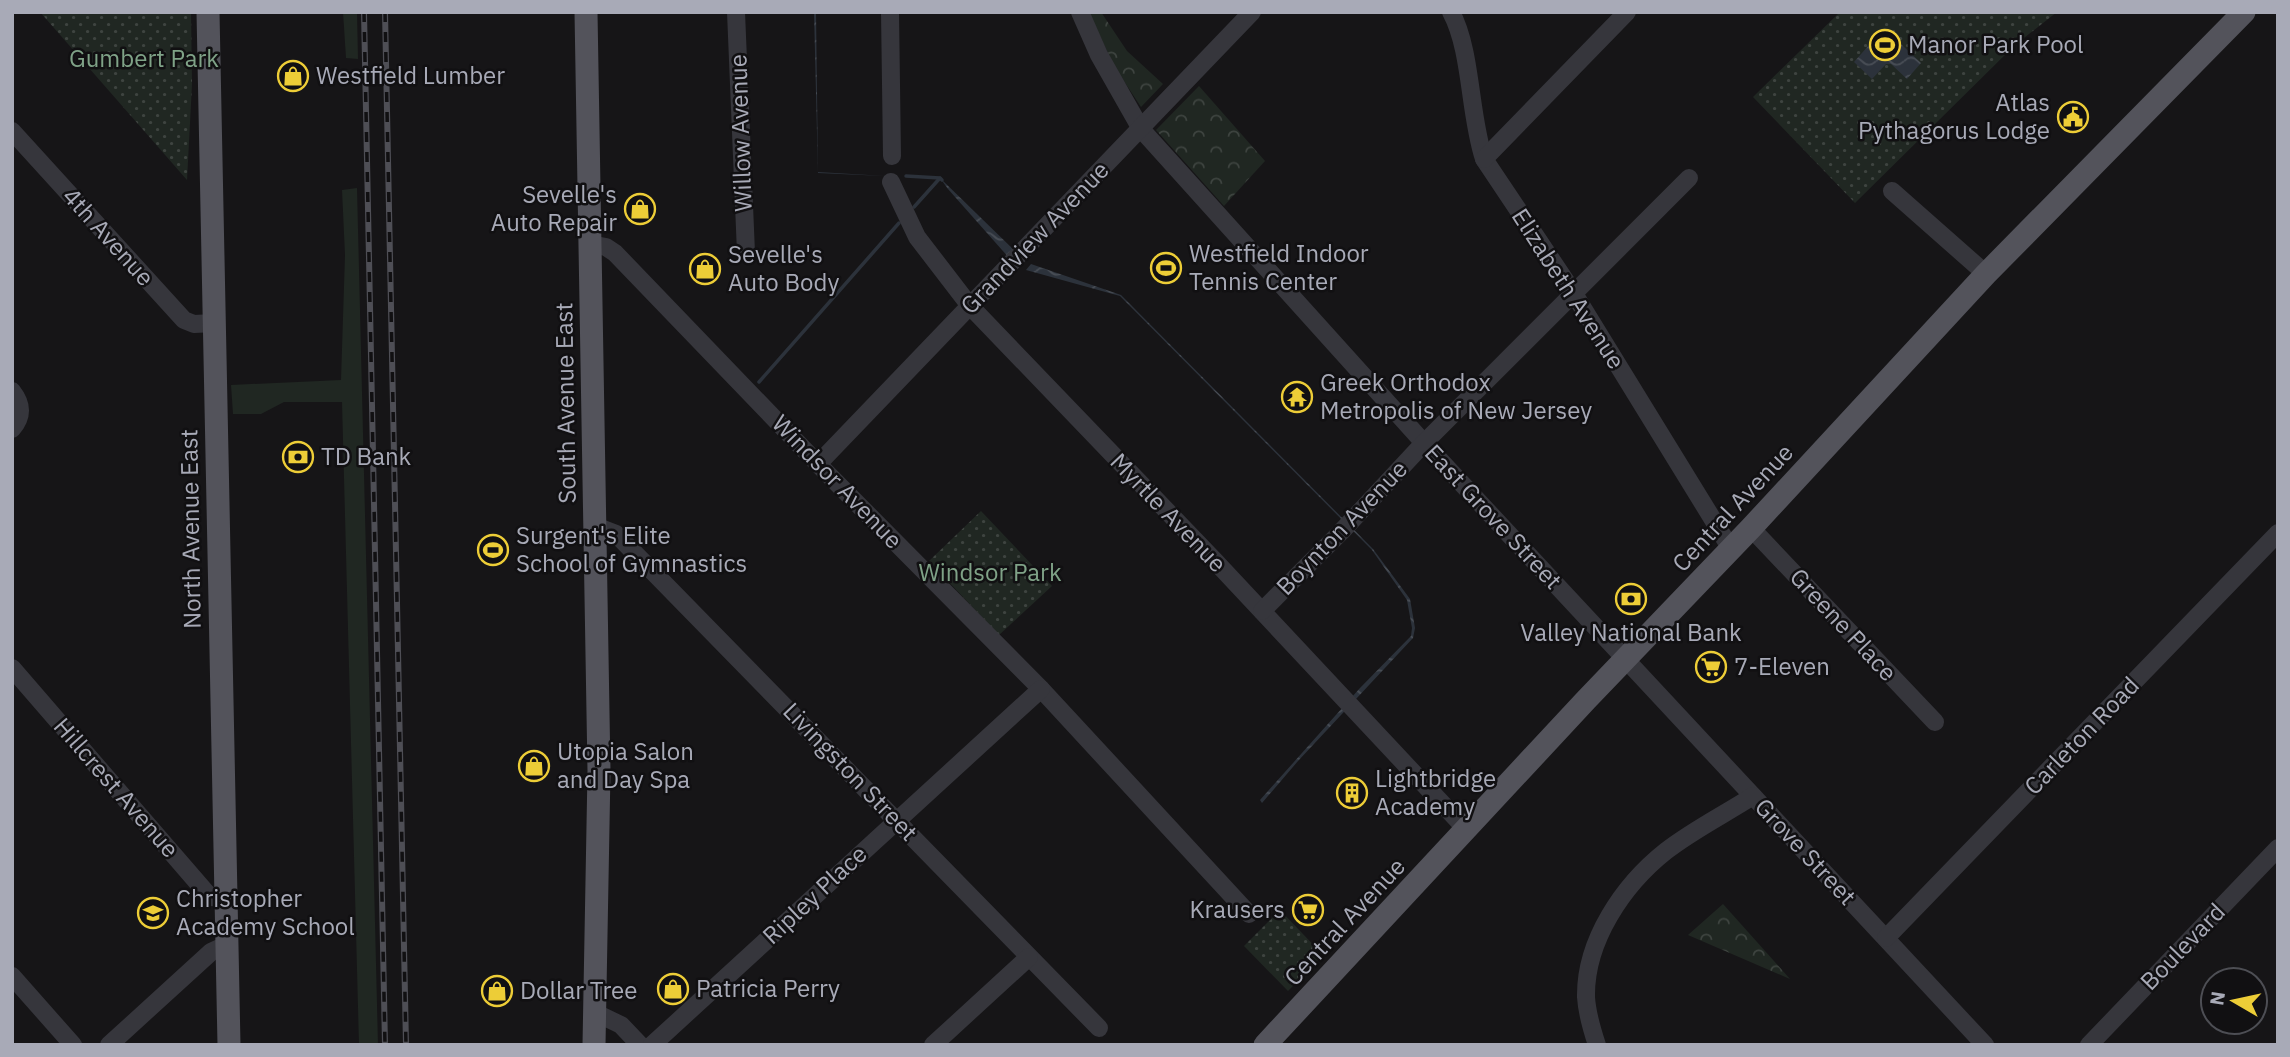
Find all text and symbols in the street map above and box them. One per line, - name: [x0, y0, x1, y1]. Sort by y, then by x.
- sports icon: Manor Park Pool: [1868, 28, 1902, 62]
- place label: Manor Park Pool: [1908, 28, 2084, 60]
- park label: Gumbert Park: [69, 42, 219, 74]
- street label: Willow Avenue: [721, 54, 759, 212]
- shop icon: Westfield Lumber: [276, 59, 310, 93]
- place label: Westfield Lumber: [316, 59, 505, 91]
- place label: Atlas Pythagorus Lodge: [1858, 86, 2050, 146]
- public building icon: Atlas Pythagorus Lodge: [2056, 100, 2090, 134]
- street label: Grandview Avenue: [953, 154, 1116, 321]
- place label: Sevelle's Auto Repair: [491, 178, 617, 238]
- street label: 4th Avenue: [56, 180, 162, 292]
- shop icon: Sevelle's Auto Repair: [623, 192, 657, 226]
- street label: Elizabeth Avenue: [1505, 202, 1633, 375]
- place label: Westfield Indoor Tennis Center: [1189, 237, 1369, 297]
- place label: Sevelle's Auto Body: [728, 238, 839, 298]
- sports icon: Westfield Indoor Tennis Center: [1149, 251, 1183, 285]
- shop icon: Sevelle's Auto Body: [688, 252, 722, 286]
- street label: South Avenue East: [547, 302, 583, 504]
- place label: Greek Orthodox Metropolis of New Jersey: [1320, 366, 1592, 426]
- temple icon: Greek Orthodox Metropolis of New Jersey: [1280, 380, 1314, 414]
- street label: Windsor Avenue: [766, 407, 910, 555]
- street label: North Avenue East: [172, 429, 208, 629]
- street label: Central Avenue: [1665, 436, 1800, 578]
- street label: East Grove Street: [1418, 437, 1569, 596]
- bank icon: TD Bank: [281, 440, 315, 474]
- place label: TD Bank: [321, 440, 412, 472]
- street label: Myrtle Avenue: [1104, 446, 1234, 579]
- street label: Boynton Avenue: [1269, 453, 1414, 602]
- place label: Surgent's Elite School of Gymnastics: [516, 519, 747, 579]
- sports icon: Surgent's Elite School of Gymnastics: [476, 533, 510, 567]
- park label: Windsor Park: [918, 556, 1062, 588]
- street label: Greene Place: [1783, 561, 1904, 688]
- bank icon: Valley National Bank: [1614, 582, 1648, 616]
- place label: Valley National Bank: [1520, 616, 1742, 648]
- supermarket icon: 7-Eleven: [1694, 650, 1728, 684]
- place label: 7-Eleven: [1734, 650, 1830, 682]
- street label: Carleton Road: [2017, 669, 2146, 801]
- street label: Livingston Street: [776, 695, 925, 847]
- street label: Hillcrest Avenue: [47, 711, 186, 864]
- place label: Utopia Salon and Day Spa: [557, 735, 694, 795]
- shop icon: Utopia Salon and Day Spa: [517, 749, 551, 783]
- place label: Lightbridge Academy: [1375, 762, 1496, 822]
- building icon: Lightbridge Academy: [1335, 776, 1369, 810]
- street label: Grove Street: [1748, 791, 1863, 912]
- street label: Ripley Place: [755, 838, 873, 951]
- street label: Central Avenue: [1277, 850, 1412, 992]
- place label: Christopher Academy School: [176, 882, 355, 942]
- place label: Krausers: [1190, 893, 1285, 925]
- supermarket icon: Krausers: [1291, 893, 1325, 927]
- school or university icon: Christopher Academy School: [136, 896, 170, 930]
- street label: Boulevard: [2133, 896, 2232, 997]
- north arrow: [2199, 966, 2269, 1036]
- shop icon: Patricia Perry: [656, 972, 690, 1006]
- place label: Patricia Perry: [696, 972, 840, 1004]
- shop icon: Dollar Tree: [480, 974, 514, 1008]
- place label: Dollar Tree: [520, 974, 637, 1006]
- text: N: [2204, 990, 2230, 1007]

